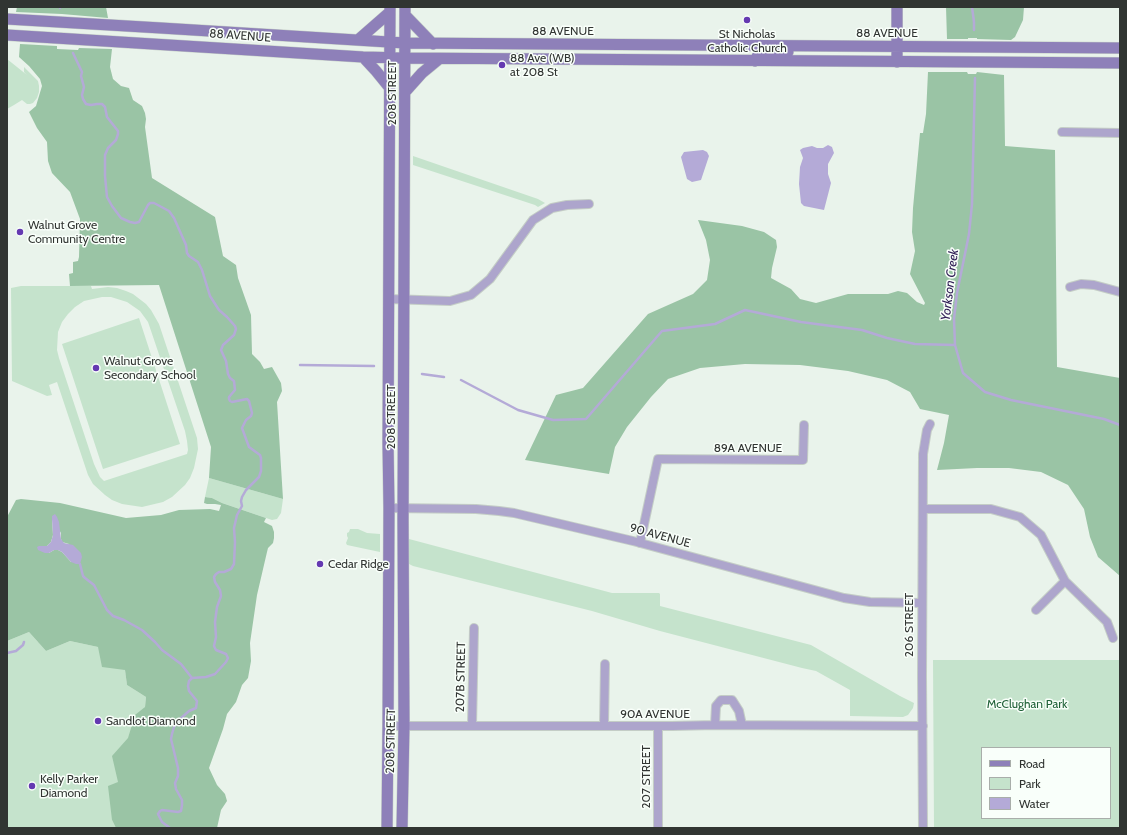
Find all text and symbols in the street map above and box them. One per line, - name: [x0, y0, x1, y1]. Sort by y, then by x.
- marker: St Nicholas Catholic Church: [742, 15, 752, 25]
- street label: 88 AVENUE: [532, 24, 594, 38]
- street label: 88 AVENUE: [856, 26, 918, 40]
- street label: 88 AVENUE: [209, 27, 271, 45]
- place label: St Nicholas Catholic Church: [707, 27, 787, 55]
- place label: 88 Ave (WB) at 208 St: [510, 51, 575, 79]
- marker: 88 Ave (WB) at 208 St: [497, 60, 507, 70]
- street label: 208 STREET: [385, 61, 399, 125]
- place label: Walnut Grove Community Centre: [28, 218, 125, 246]
- marker: Walnut Grove Community Centre: [15, 227, 25, 237]
- water label: Yorkson Creek: [938, 248, 962, 322]
- place label: Walnut Grove Secondary School: [104, 354, 196, 382]
- marker: Walnut Grove Secondary School: [91, 363, 101, 373]
- street label: 208 STREET: [384, 385, 398, 449]
- street label: 89A AVENUE: [714, 441, 782, 455]
- street label: 90 AVENUE: [628, 521, 692, 551]
- place label: Cedar Ridge: [328, 557, 389, 571]
- marker: Cedar Ridge: [315, 559, 325, 569]
- street label: 206 STREET: [902, 593, 916, 657]
- street label: 207B STREET: [453, 641, 469, 713]
- park label: McClughan Park: [987, 697, 1067, 711]
- street label: 90A AVENUE: [620, 707, 690, 721]
- street label: 208 STREET: [383, 708, 399, 774]
- place label: Sandlot Diamond: [106, 714, 196, 728]
- marker: Sandlot Diamond: [93, 716, 103, 726]
- street label: 207 STREET: [639, 745, 653, 809]
- legend: [981, 747, 1111, 819]
- text: Road: [1019, 756, 1045, 771]
- place label: Kelly Parker Diamond: [40, 772, 98, 800]
- text: Park: [1019, 776, 1041, 791]
- marker: Kelly Parker Diamond: [27, 781, 37, 791]
- text: Water: [1019, 796, 1049, 811]

